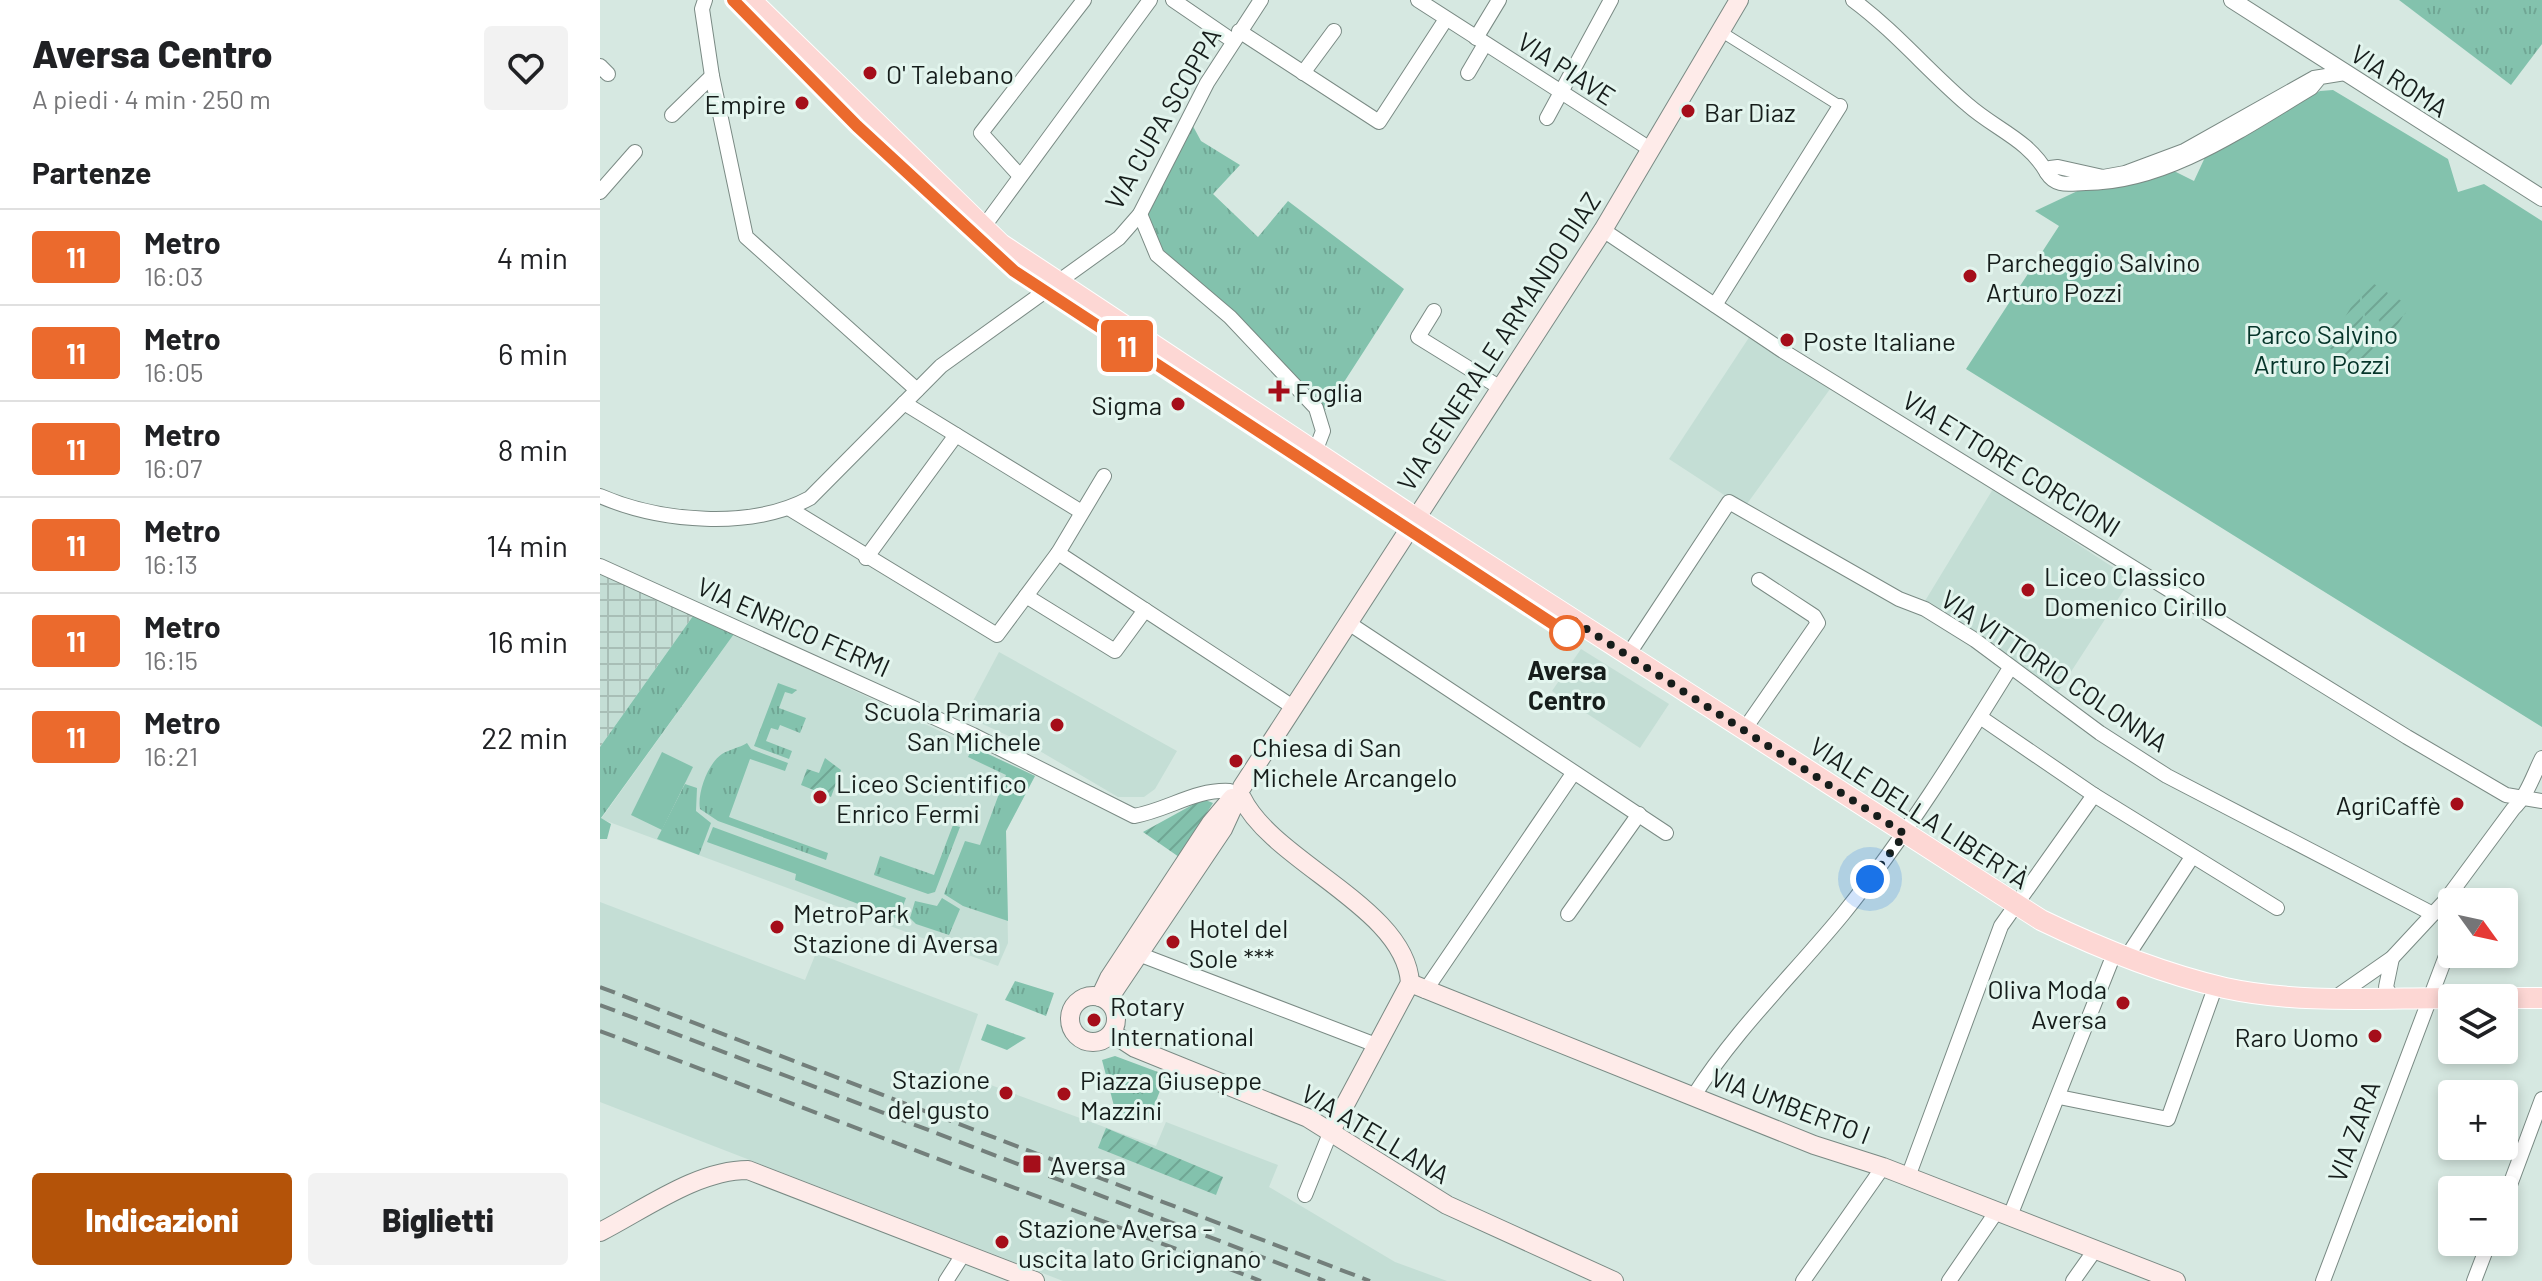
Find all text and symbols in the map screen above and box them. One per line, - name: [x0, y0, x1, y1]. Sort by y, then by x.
- street label: VIA CUPA SCOPPA: [1097, 22, 1227, 214]
- street label: VIA PIAVE: [1512, 25, 1622, 111]
- button: heart: [484, 26, 568, 110]
- text: Aversa Centro: [32, 30, 273, 76]
- street label: VIA ROMA: [2346, 37, 2454, 123]
- place label: O' Talebano: [886, 58, 1014, 89]
- marker: O' Talebano: [861, 64, 879, 82]
- text: A piedi · 4 min · 250 m: [32, 83, 271, 114]
- place label: Empire: [705, 88, 786, 119]
- marker: Empire: [793, 94, 811, 112]
- place label: Bar Diaz: [1704, 96, 1796, 127]
- marker: Bar Diaz: [1679, 102, 1697, 120]
- text: Partenze: [32, 154, 151, 190]
- street label: VIA GENERALE ARMANDO DIAZ: [1390, 186, 1606, 496]
- text: Metro: [144, 224, 221, 260]
- text: 4 min: [497, 239, 568, 275]
- text: 11: [66, 240, 86, 274]
- place label: Parcheggio Salvino Arturo Pozzi: [1986, 246, 2200, 307]
- text: 16:03: [144, 260, 203, 291]
- marker: Parcheggio Salvino Arturo Pozzi: [1961, 267, 1979, 285]
- park label: Parco Salvino Arturo Pozzi: [2246, 318, 2398, 379]
- text: Metro: [144, 320, 221, 356]
- line badge: 11: [1091, 320, 1163, 372]
- place label: Poste Italiane: [1803, 325, 1956, 356]
- text: 11: [1117, 329, 1137, 363]
- marker: Poste Italiane: [1778, 331, 1796, 349]
- text: 6 min: [498, 335, 568, 371]
- text: 11: [66, 336, 86, 370]
- text: 16:05: [144, 356, 203, 387]
- place label: Foglia: [1295, 376, 1363, 407]
- marker: Foglia: [1270, 382, 1288, 400]
- street label: VIA ETTORE CORCIONI: [1897, 383, 2127, 543]
- place label: Sigma: [1091, 389, 1162, 420]
- marker: Sigma: [1169, 395, 1187, 413]
- text: Metro: [144, 416, 221, 452]
- text: 8 min: [498, 431, 568, 467]
- text: 11: [66, 432, 86, 466]
- text: 16:07: [144, 452, 202, 483]
- text: Metro: [144, 512, 221, 548]
- text: 14 min: [486, 527, 568, 563]
- text: 11: [66, 528, 86, 562]
- text: 16:13: [144, 548, 198, 579]
- place label: Liceo Classico Domenico Cirillo: [2044, 560, 2228, 621]
- street label: VIA ENRICO FERMI: [693, 570, 895, 682]
- marker: Liceo Classico Domenico Cirillo: [2019, 581, 2037, 599]
- street label: VIA VITTORIO COLONNA: [1936, 582, 2174, 758]
- text: Metro: [144, 608, 221, 644]
- marker: Aversa Centro: [1550, 616, 1584, 650]
- text: 16 min: [487, 623, 568, 659]
- text: 11: [66, 624, 86, 658]
- text: 16:15: [144, 644, 198, 675]
- place label: Aversa Centro: [1527, 654, 1607, 715]
- place label: Scuola Primaria San Michele: [864, 695, 1041, 756]
- text: Metro: [144, 704, 221, 740]
- marker: Scuola Primaria San Michele: [1048, 716, 1066, 734]
- text: 22 min: [481, 719, 568, 755]
- text: 11: [66, 720, 86, 754]
- street label: VIALE DELLA LIBERTÀ: [1804, 729, 2036, 895]
- place label: Chiesa di San Michele Arcangelo: [1252, 731, 1457, 792]
- text: 16:21: [144, 740, 198, 771]
- marker: Chiesa di San Michele Arcangelo: [1227, 752, 1245, 770]
- place label: Liceo Scientifico Enrico Fermi: [836, 767, 1027, 828]
- marker: Liceo Scientifico Enrico Fermi: [811, 788, 829, 806]
- place label: AgriCaffè: [2336, 789, 2441, 820]
- marker: AgriCaffè: [2448, 795, 2466, 813]
- your location: [1850, 859, 1890, 899]
- north arrow: [2438, 888, 2518, 968]
- map controls: [2438, 888, 2518, 1256]
- place label: MetroPark Stazione di Aversa: [793, 897, 998, 958]
- place label: Hotel del Sole ***: [1189, 912, 1288, 973]
- marker: MetroPark Stazione di Aversa: [768, 918, 786, 936]
- marker: Hotel del Sole ***: [1164, 933, 1182, 951]
- place label: Oliva Moda Aversa: [1987, 973, 2107, 1034]
- button: layers: [2438, 984, 2518, 1064]
- place label: Rotary International: [1110, 990, 1254, 1051]
- marker: Oliva Moda Aversa: [2114, 994, 2132, 1012]
- marker: Rotary International: [1085, 1011, 1103, 1029]
- place label: Raro Uomo: [2235, 1021, 2359, 1052]
- marker: Raro Uomo: [2366, 1027, 2384, 1045]
- street label: VIA UMBERTO I: [1707, 1060, 1875, 1150]
- place label: Stazione del gusto: [887, 1063, 990, 1124]
- place label: Piazza Giuseppe Mazzini: [1080, 1064, 1262, 1125]
- street label: VIA ZARA: [2320, 1076, 2386, 1186]
- street label: VIA ATELLANA: [1296, 1077, 1456, 1189]
- button: +: [2438, 1080, 2518, 1160]
- marker: Stazione del gusto: [997, 1084, 1015, 1102]
- marker: Piazza Giuseppe Mazzini: [1055, 1085, 1073, 1103]
- place label: Aversa: [1050, 1149, 1126, 1180]
- marker: Aversa: [1021, 1153, 1043, 1175]
- button: Indicazioni: [32, 1173, 292, 1265]
- button: Biglietti: [308, 1173, 568, 1265]
- button: −: [2438, 1176, 2518, 1256]
- place label: Stazione Aversa - uscita lato Gricignano: [1018, 1212, 1262, 1273]
- marker: Stazione Aversa - uscita lato Gricignano: [993, 1233, 1011, 1251]

